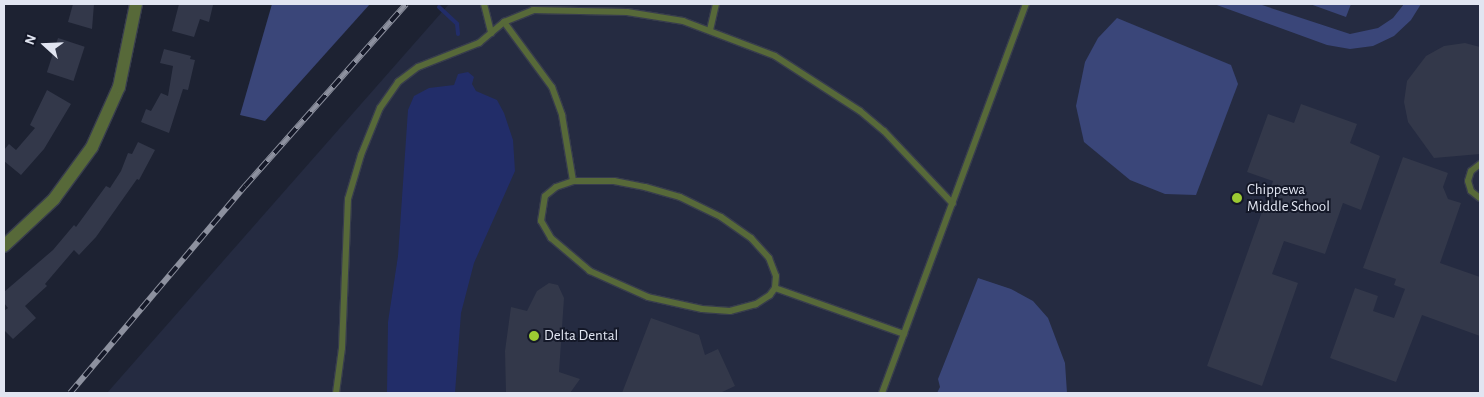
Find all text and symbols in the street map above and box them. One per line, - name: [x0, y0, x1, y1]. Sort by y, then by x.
- north arrow: [20, 20, 70, 70]
- text: N: [23, 33, 39, 47]
- place label: Chippewa Middle School: [1247, 180, 1330, 215]
- marker: Chippewa Middle School: [1231, 192, 1243, 204]
- place label: Delta Dental: [544, 327, 618, 345]
- marker: Delta Dental: [528, 330, 540, 342]

